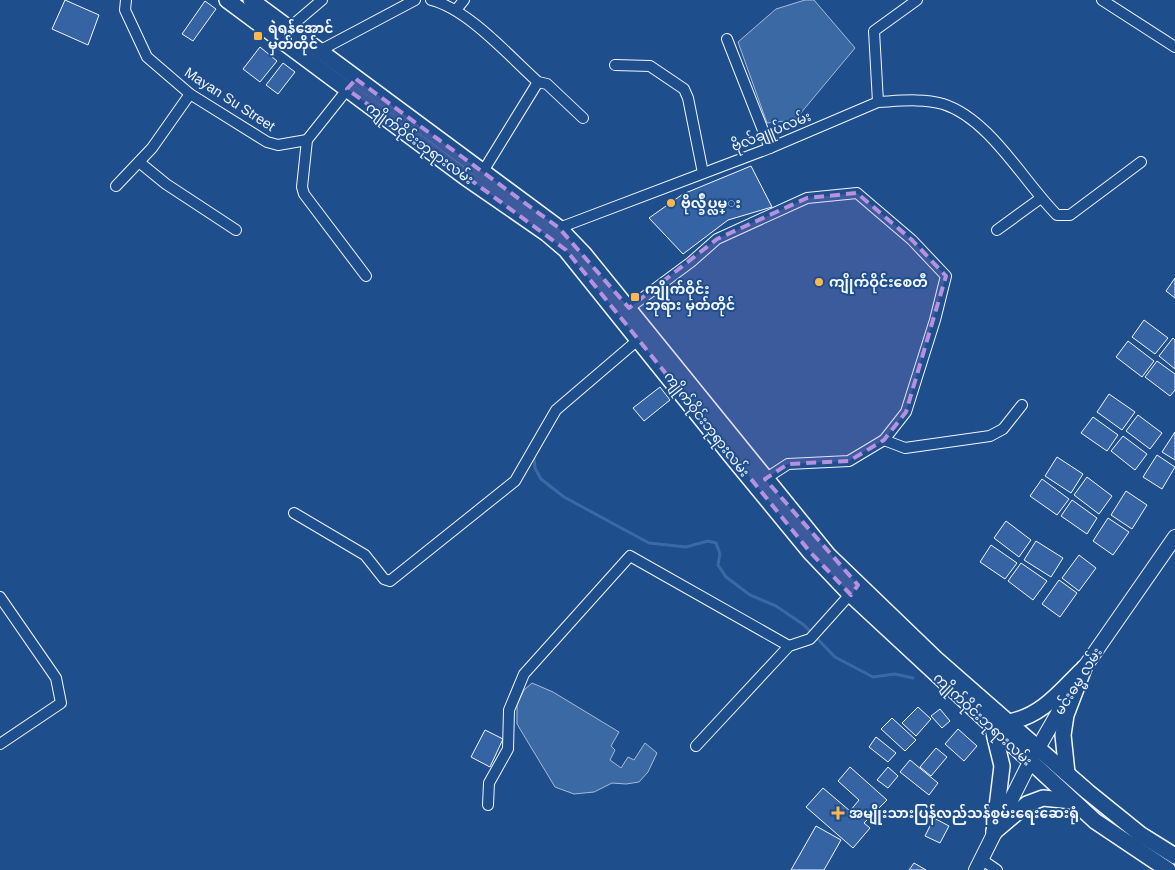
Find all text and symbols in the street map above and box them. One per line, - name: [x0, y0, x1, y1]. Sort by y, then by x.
- place label: ရဲရန်အောင် မှတ်တိုင်: [268, 18, 333, 56]
- marker: ရဲရန်အောင် မှတ်တိုင်: [252, 30, 264, 42]
- street label: Mayan Su Street: [182, 64, 278, 134]
- street label: ကျိုက်ဝိုင်းဘုရားလမ်း: [361, 97, 478, 191]
- street label: ဗိုလ်ချူပ်လမ်း: [728, 106, 815, 158]
- place label: ဗိုလ္ခ်ဳပ္လမ္း: [681, 193, 741, 215]
- marker: ဗိုလ္ခ်ဳပ္လမ္း: [665, 197, 677, 209]
- place label: ကျိုက်ဝိုင်းစေတီ: [829, 272, 928, 294]
- marker: ကျိုက်ဝိုင်းစေတီ: [813, 276, 825, 288]
- place label: ကျိုက်ဝိုင်း ဘုရား မှတ်တိုင်: [645, 279, 735, 317]
- marker: ကျိုက်ဝိုင်း ဘုရား မှတ်တိုင်: [629, 291, 641, 303]
- street label: ကျိုက်ဝိုင်းဘုရားလမ်း: [658, 367, 755, 482]
- street label: မင်းဓမ္မ လမ်း: [1049, 643, 1109, 720]
- street label: ကျိုက်ဝိုင်းဘုရားလမ်း: [928, 668, 1037, 772]
- place label: အမျိုးသားပြန်လည်သန်စွမ်းရေးဆေးရုံ: [849, 803, 1079, 825]
- marker: အမျိုးသားပြန်လည်သန်စွမ်းရေးဆေးရုံ: [831, 806, 845, 820]

